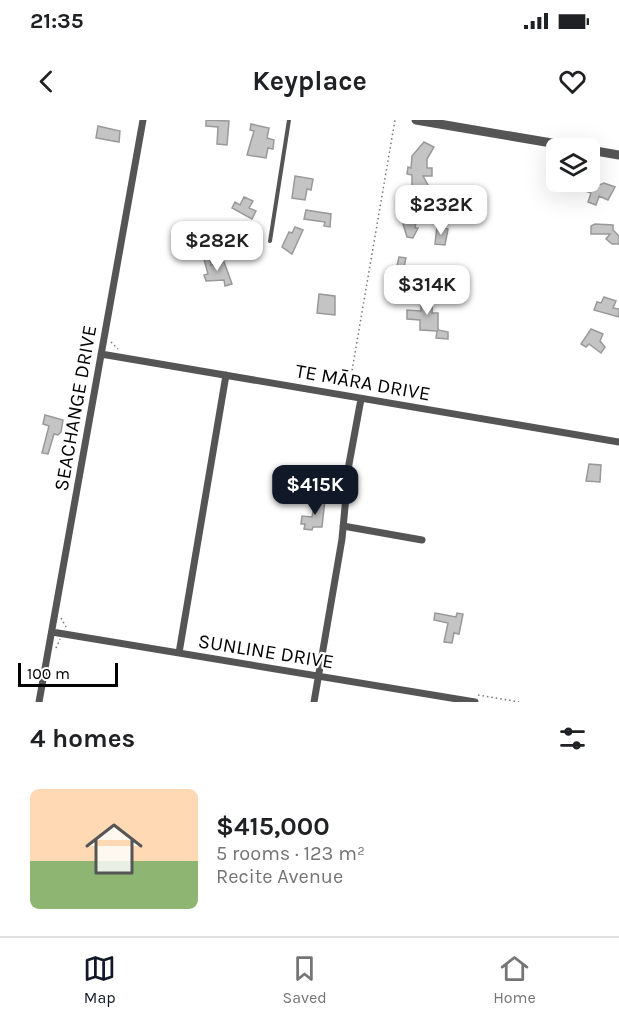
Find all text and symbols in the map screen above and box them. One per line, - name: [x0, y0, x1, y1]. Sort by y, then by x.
- text: 21:35: [30, 8, 84, 34]
- icon: back: [30, 65, 63, 98]
- text: Keyplace: [252, 65, 367, 97]
- icon: heart: [556, 65, 589, 98]
- map controls: [546, 138, 600, 192]
- button: layers: [546, 138, 600, 192]
- pin: $232K: [399, 185, 483, 236]
- text: $232K: [409, 193, 473, 216]
- pin: $282K: [175, 221, 259, 272]
- text: $282K: [185, 229, 249, 252]
- pin: $314K: [385, 265, 469, 316]
- text: $314K: [398, 273, 456, 296]
- street label: SEACHANGE DRIVE: [50, 323, 101, 493]
- street label: TE MĀRA DRIVE: [294, 359, 432, 406]
- pin: $415K: [273, 465, 357, 516]
- text: $415K: [286, 473, 344, 496]
- street label: SUNLINE DRIVE: [196, 629, 335, 674]
- scale bar: [18, 660, 118, 688]
- text: 100 m: [27, 664, 70, 683]
- icon: filters: [556, 722, 589, 755]
- text: 4 homes: [30, 723, 135, 754]
- text: $415,000: [216, 811, 330, 842]
- icon: home: [78, 813, 150, 885]
- text: 5 rooms · 123 m²: [216, 842, 365, 865]
- text: Recite Avenue: [216, 865, 343, 888]
- tab: Map: [83, 952, 116, 1007]
- tab: Saved: [283, 952, 327, 1007]
- tab: Home: [493, 952, 536, 1007]

